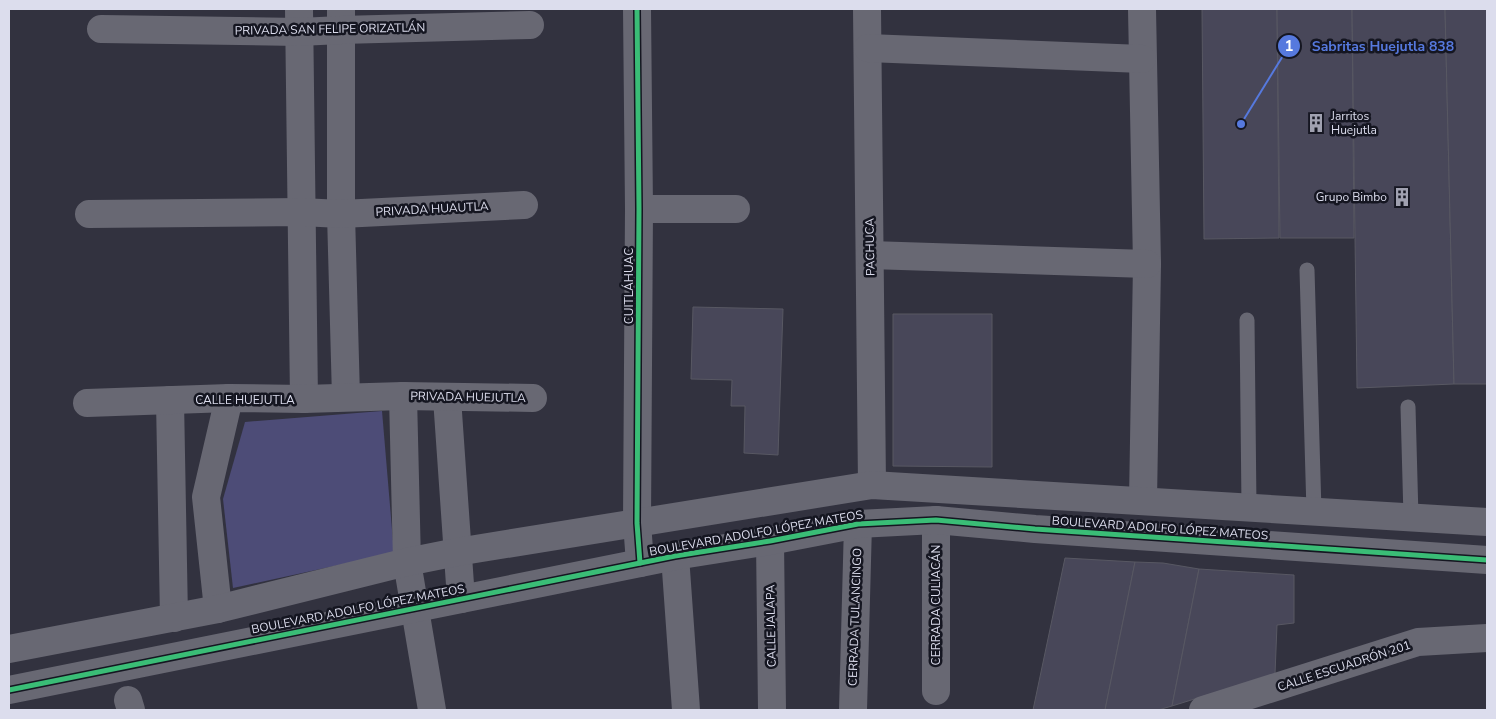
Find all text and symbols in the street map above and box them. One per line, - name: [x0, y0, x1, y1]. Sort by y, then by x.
- street label: PRIVADA SAN FELIPE ORIZATLÁN: [234, 19, 426, 39]
- callout: Sabritas Huejutla 838: [1276, 31, 1464, 60]
- text: 1: [1284, 36, 1294, 56]
- text: Sabritas Huejutla 838: [1312, 37, 1454, 56]
- place label: Jarritos Huejutla: [1330, 108, 1377, 138]
- building icon: Jarritos Huejutla: [1305, 112, 1327, 134]
- building icon: Grupo Bimbo: [1391, 186, 1413, 208]
- place label: Grupo Bimbo: [1316, 189, 1387, 205]
- street label: PRIVADA HUAUTLA: [375, 198, 489, 220]
- street label: PACHUCA: [861, 218, 879, 276]
- street label: CUITLÁHUAC: [621, 248, 637, 324]
- street label: PRIVADA HUEJUTLA: [410, 388, 526, 406]
- street label: CALLE HUEJUTLA: [195, 392, 295, 408]
- street label: BOULEVARD ADOLFO LÓPEZ MATEOS: [648, 506, 864, 560]
- street label: BOULEVARD ADOLFO LÓPEZ MATEOS: [1051, 512, 1269, 544]
- street label: CERRADA CULIACÁN: [928, 545, 944, 665]
- street label: CERRADA TULANCINGO: [845, 548, 865, 686]
- street label: BOULEVARD ADOLFO LÓPEZ MATEOS: [250, 580, 466, 638]
- street label: CALLE JALAPA: [762, 584, 780, 668]
- street label: CALLE ESCUADRÓN 201: [1275, 637, 1413, 695]

